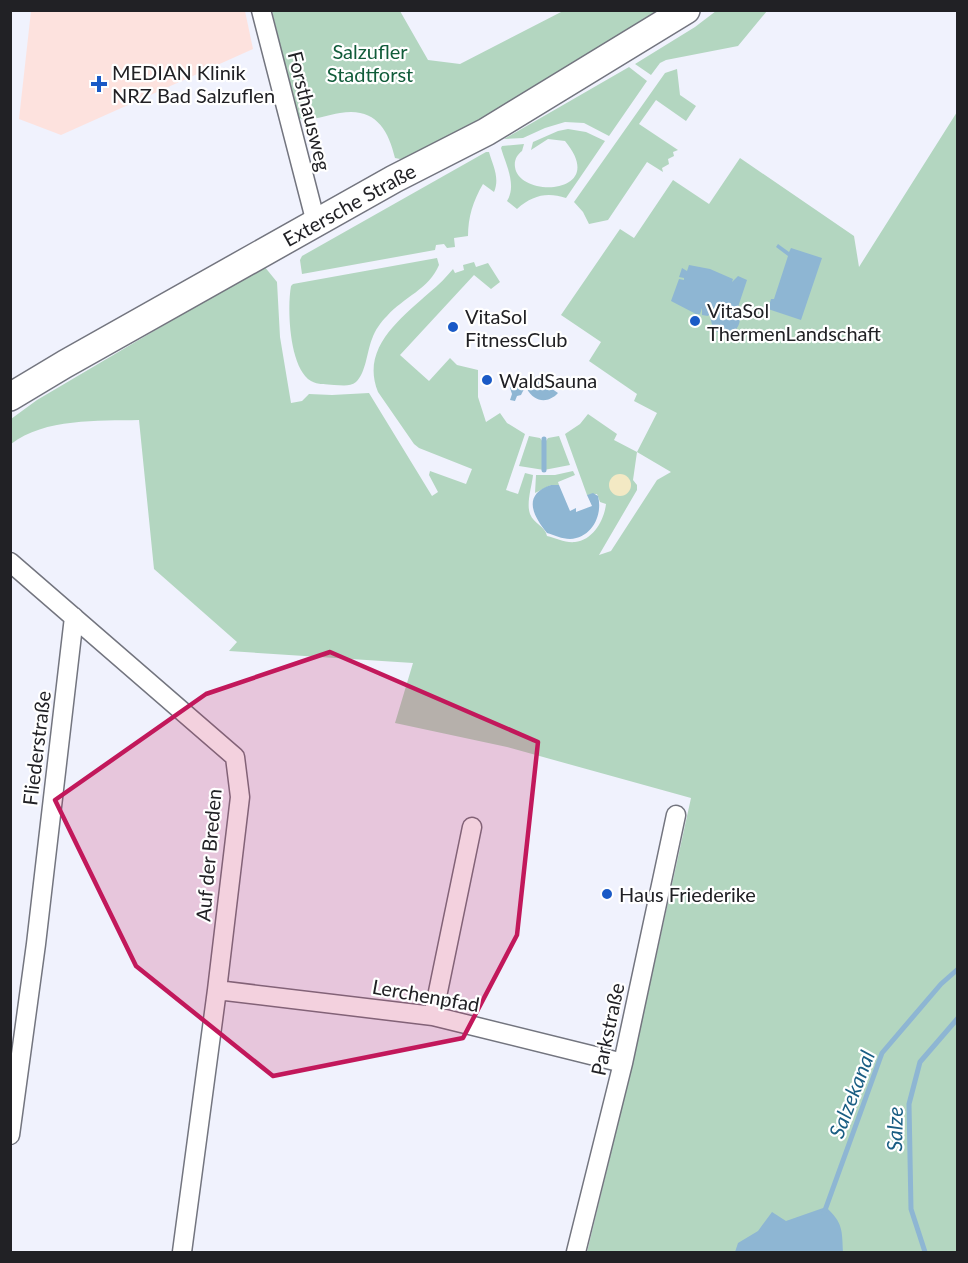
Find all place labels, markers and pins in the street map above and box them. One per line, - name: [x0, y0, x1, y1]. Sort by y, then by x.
- place label: MEDIAN Klinik NRZ Bad Salzuflen: [112, 60, 275, 107]
- marker: MEDIAN Klinik NRZ Bad Salzuflen: [90, 75, 108, 93]
- place label: VitaSol ThermenLandschaft: [707, 298, 881, 345]
- place label: VitaSol FitnessClub: [465, 304, 568, 351]
- marker: VitaSol ThermenLandschaft: [688, 314, 702, 328]
- marker: VitaSol FitnessClub: [446, 320, 460, 334]
- place label: WaldSauna: [499, 368, 597, 392]
- marker: WaldSauna: [480, 373, 494, 387]
- place label: Haus Friederike: [619, 882, 756, 906]
- marker: Haus Friederike: [600, 887, 614, 901]

